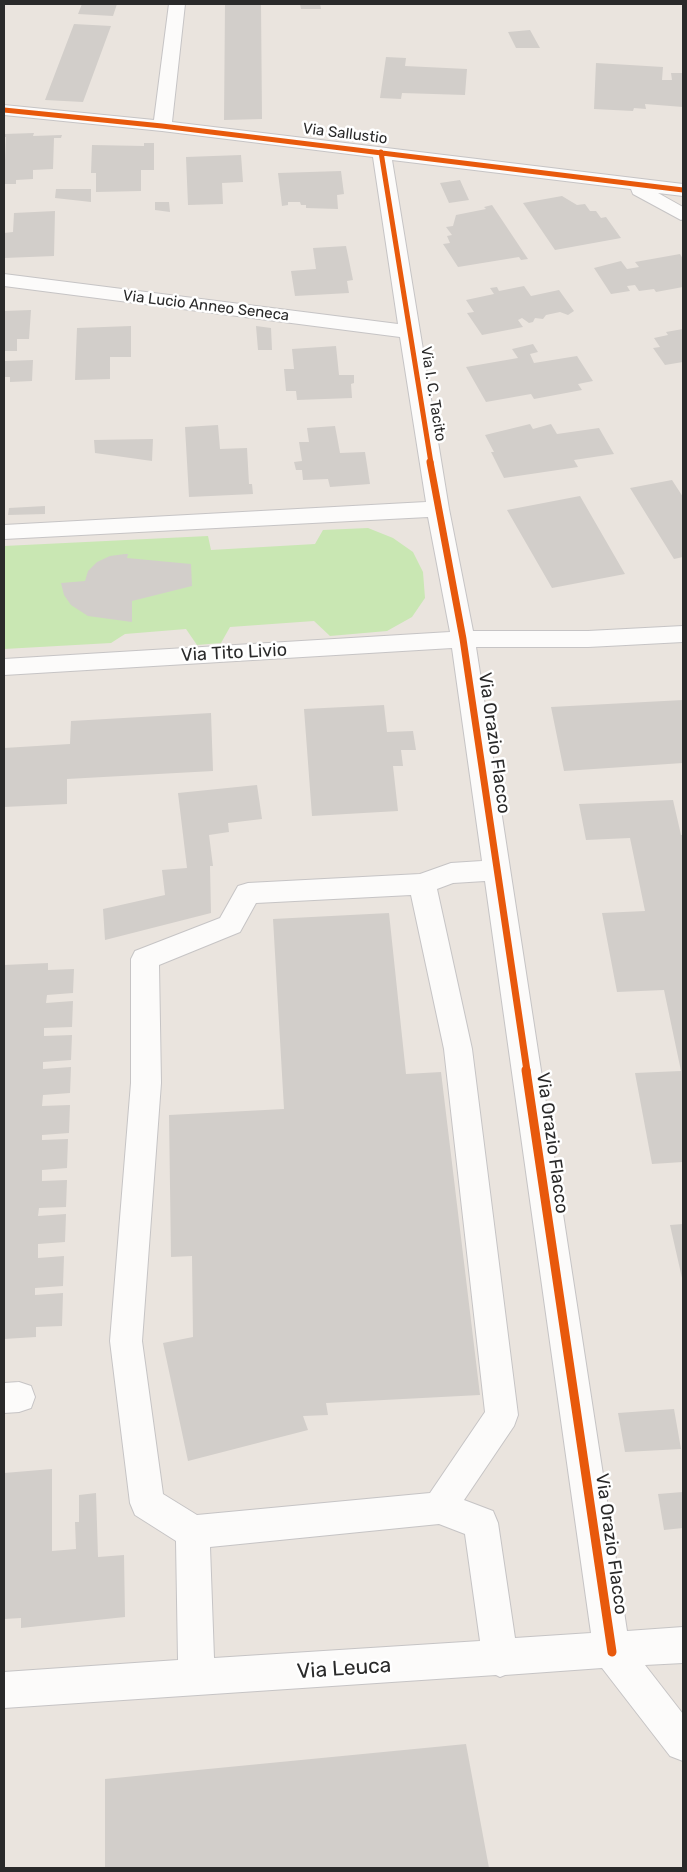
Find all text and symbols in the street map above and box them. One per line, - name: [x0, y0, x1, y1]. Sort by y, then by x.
- street label: Via Sallustio: [302, 120, 388, 148]
- street label: Via Lucio Anneo Seneca: [122, 287, 290, 325]
- street label: Via I. C. Tacito: [417, 345, 449, 443]
- street label: Via Tito Livio: [180, 639, 288, 667]
- street label: Via Orazio Flacco: [473, 671, 515, 815]
- street label: Via Orazio Flacco: [531, 1071, 573, 1215]
- street label: Via Orazio Flacco: [590, 1472, 632, 1616]
- street label: Via Leuca: [296, 1653, 392, 1685]

